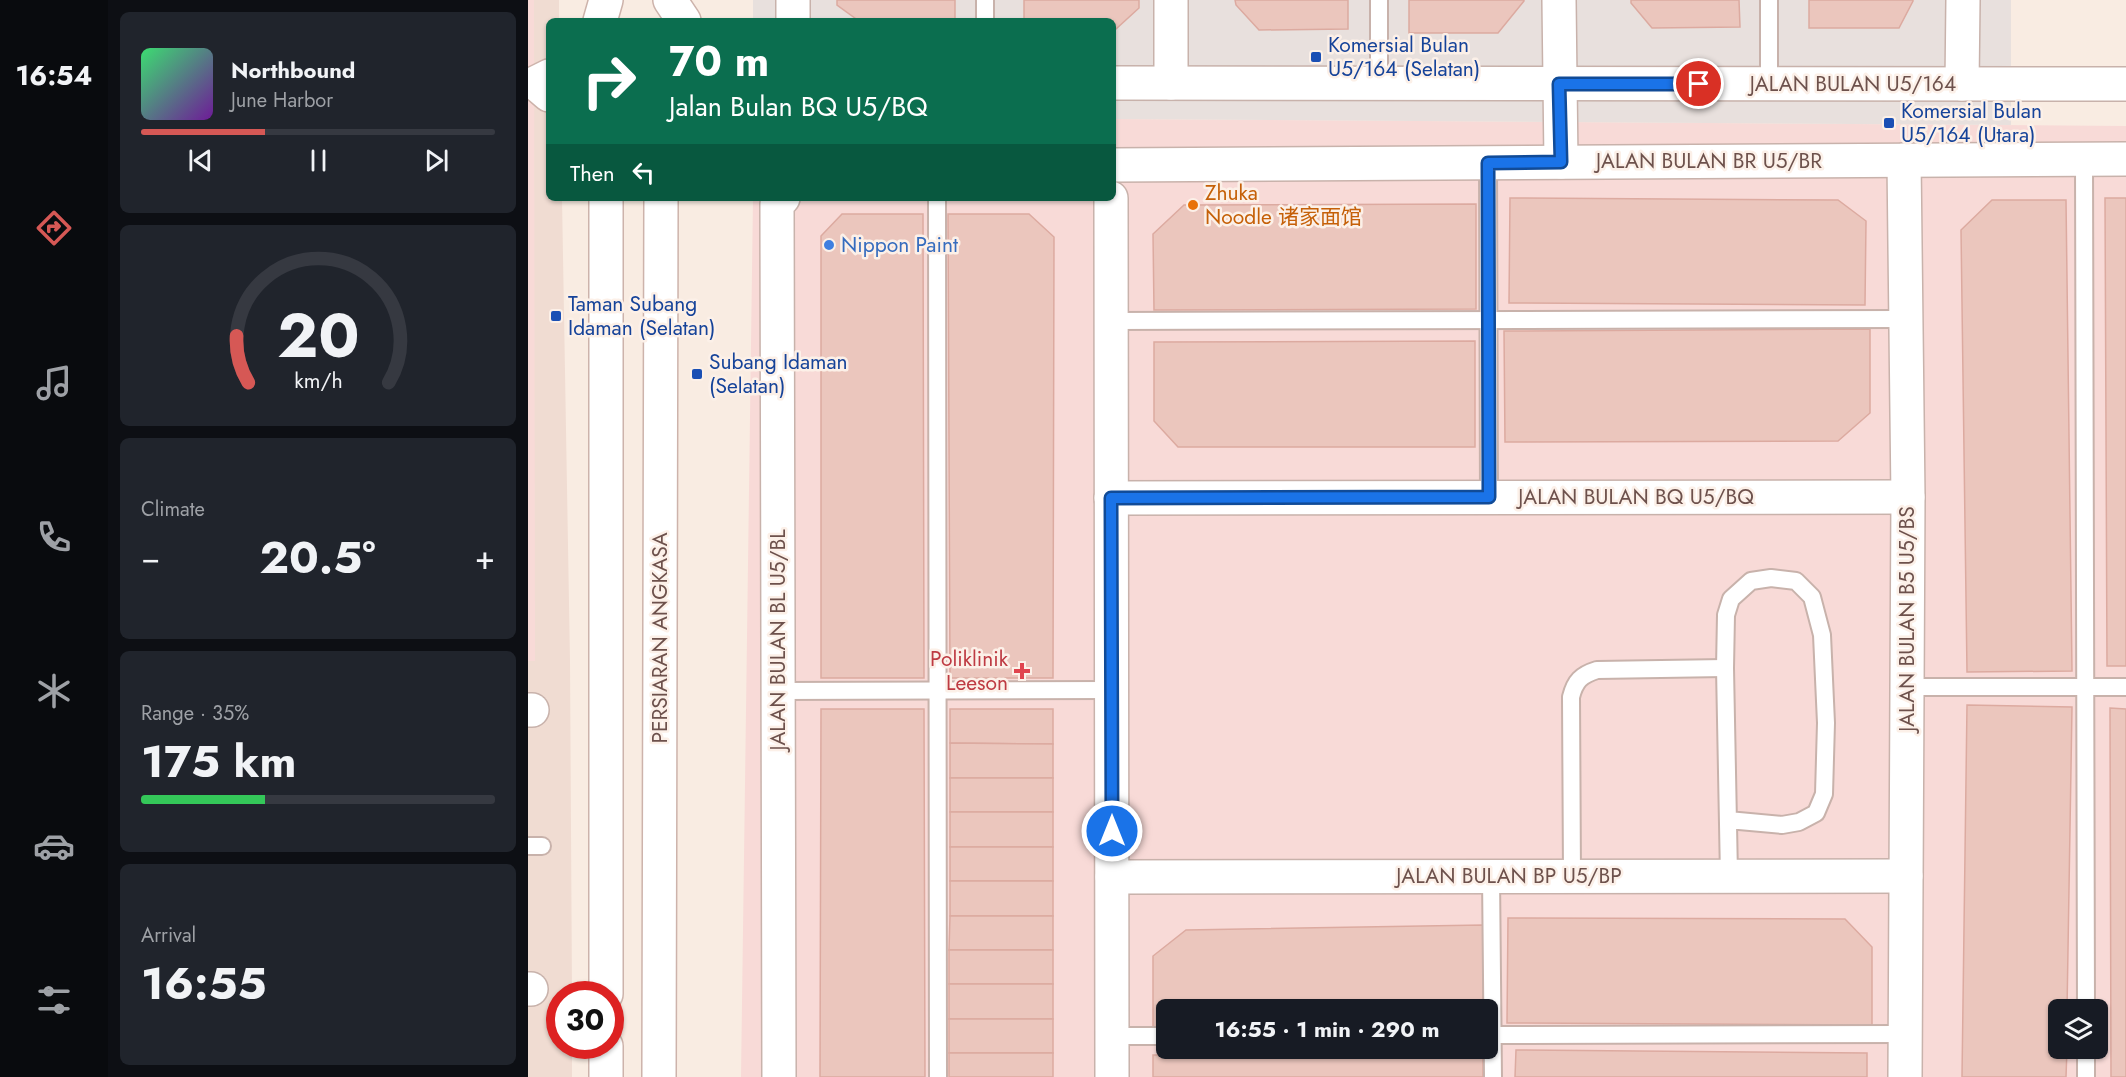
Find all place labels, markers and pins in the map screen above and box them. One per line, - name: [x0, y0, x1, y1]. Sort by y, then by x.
- place label: Komersial Bulan U5/164 (Selatan): [1328, 30, 1480, 84]
- marker: Komersial Bulan U5/164 (Selatan): [1309, 50, 1323, 64]
- pin: [1673, 58, 1724, 109]
- place label: Komersial Bulan U5/164 (Utara): [1901, 96, 2042, 150]
- marker: Komersial Bulan U5/164 (Utara): [1882, 116, 1896, 130]
- place label: Zhuka Noodle 诸家面馆: [1205, 178, 1362, 232]
- marker: Zhuka Noodle 诸家面馆: [1186, 198, 1200, 212]
- place label: Nippon Paint: [841, 230, 958, 260]
- marker: Nippon Paint: [822, 238, 836, 252]
- place label: Taman Subang Idaman (Selatan): [568, 289, 715, 343]
- marker: Taman Subang Idaman (Selatan): [549, 309, 563, 323]
- place label: Subang Idaman (Selatan): [709, 347, 848, 401]
- marker: Subang Idaman (Selatan): [690, 367, 704, 381]
- place label: Poliklinik Leeson: [930, 644, 1009, 698]
- marker: Poliklinik Leeson: [1013, 662, 1031, 680]

